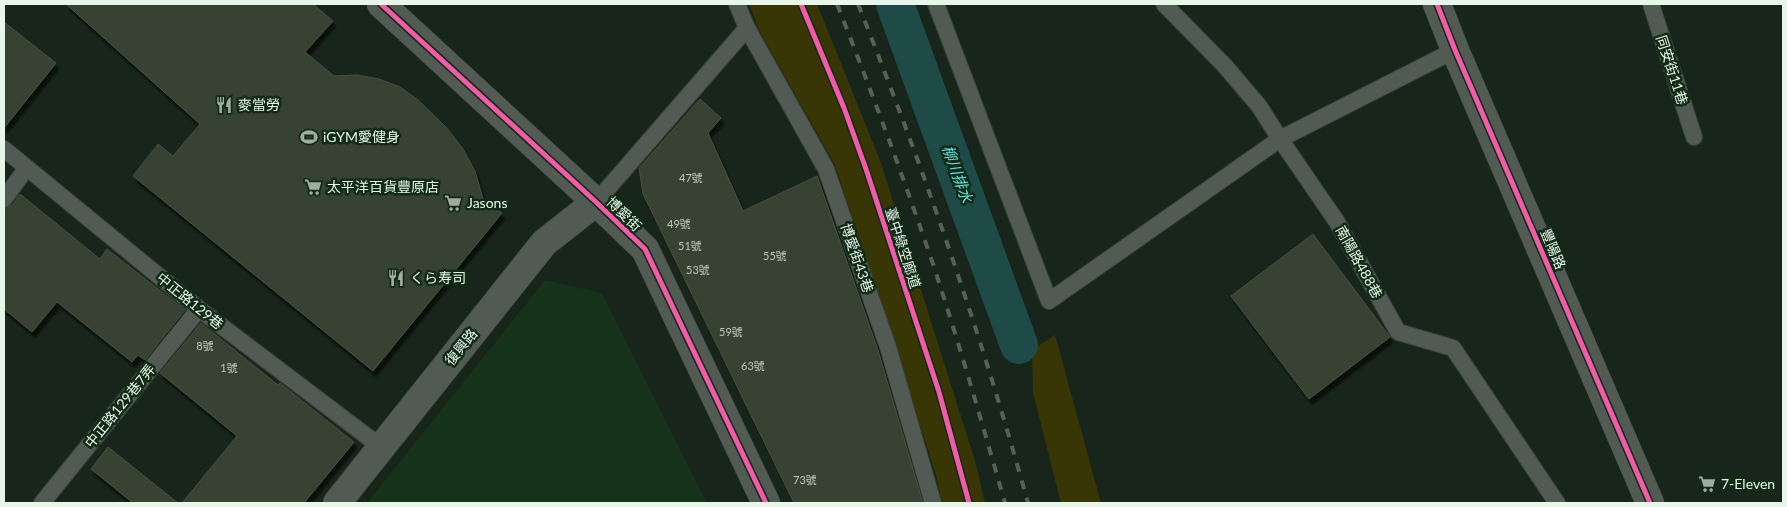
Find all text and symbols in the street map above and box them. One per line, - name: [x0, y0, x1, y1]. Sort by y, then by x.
- street label: 同安街11巷: [1653, 33, 1692, 107]
- restaurant icon: 麥當勞: [214, 95, 234, 115]
- place label: 麥當勞: [238, 96, 280, 113]
- sports icon: iGYM愛健身: [299, 127, 319, 147]
- place label: iGYM愛健身: [323, 128, 400, 145]
- water label: 柳川排水: [939, 142, 977, 206]
- house number: 47號: [679, 171, 703, 184]
- supermarket icon: 太平洋百貨豐原店: [303, 177, 323, 197]
- place label: 太平洋百貨豐原店: [327, 178, 439, 195]
- supermarket icon: Jasons: [443, 193, 463, 213]
- street label: 博愛街: [603, 193, 645, 234]
- place label: Jasons: [467, 194, 507, 211]
- street label: 臺中綠空廊道: [882, 205, 925, 290]
- house number: 49號: [667, 217, 691, 230]
- street label: 博愛街43巷: [838, 221, 877, 295]
- street label: 南陽路488巷: [1333, 222, 1386, 301]
- street label: 豐陽路: [1537, 226, 1569, 271]
- house number: 51號: [678, 239, 702, 252]
- house number: 55號: [763, 249, 787, 262]
- house number: 53號: [686, 263, 710, 276]
- restaurant icon: くら寿司: [386, 268, 406, 288]
- street label: 中正路129巷: [154, 269, 227, 333]
- place label: くら寿司: [410, 269, 466, 286]
- street label: 復興路: [441, 325, 480, 368]
- house number: 59號: [719, 325, 743, 338]
- house number: 8號: [196, 339, 214, 352]
- house number: 63號: [741, 359, 765, 372]
- street label: 中正路129巷7弄: [81, 361, 158, 451]
- house number: 1號: [220, 361, 238, 374]
- house number: 73號: [793, 473, 817, 486]
- supermarket icon: 7-Eleven: [1697, 474, 1717, 494]
- place label: 7-Eleven: [1721, 475, 1775, 492]

